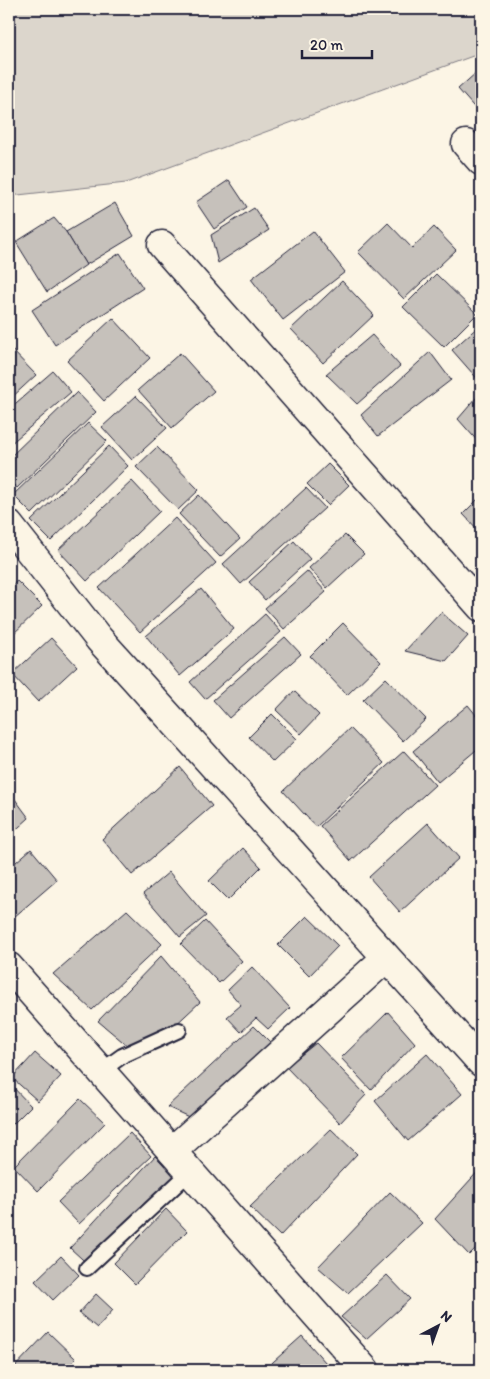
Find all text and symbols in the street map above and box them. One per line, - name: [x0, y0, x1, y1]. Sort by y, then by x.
- scale bar: [302, 28, 372, 60]
- text: 20 m: [310, 36, 344, 54]
- north arrow: [412, 1302, 462, 1352]
- text: N: [437, 1307, 455, 1326]

